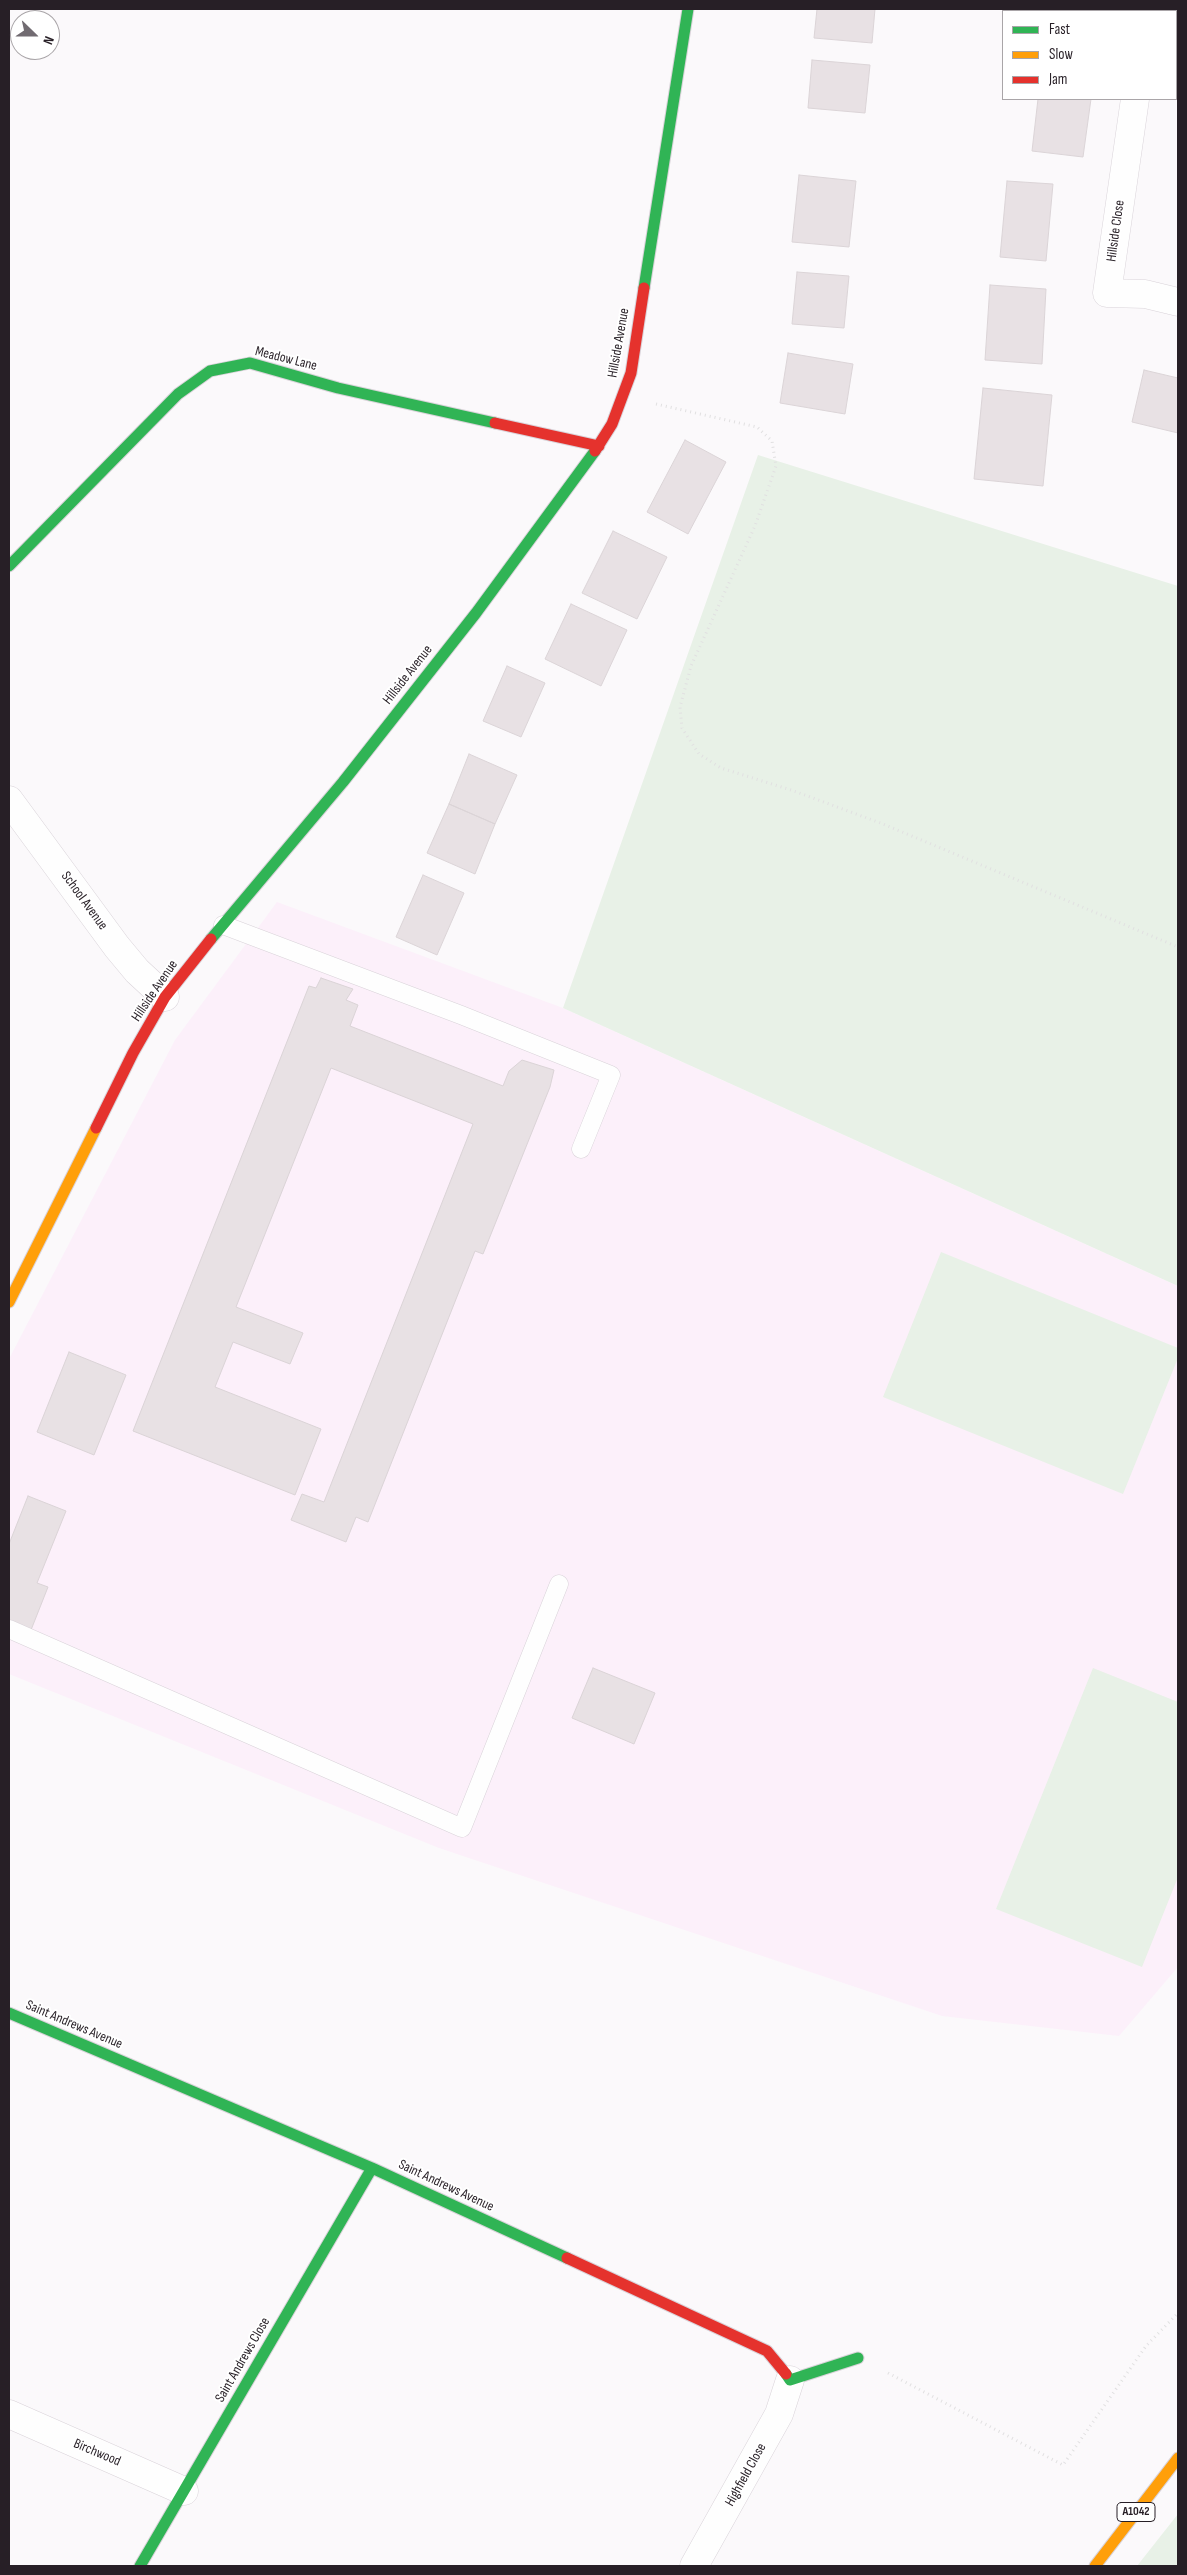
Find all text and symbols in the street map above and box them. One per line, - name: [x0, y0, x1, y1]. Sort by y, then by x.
- north arrow: [10, 10, 60, 60]
- legend: [1002, 10, 1177, 100]
- text: Fast: [1049, 20, 1070, 39]
- text: N: [39, 34, 58, 47]
- text: Slow: [1049, 45, 1073, 64]
- text: Jam: [1049, 70, 1067, 89]
- street label: Hillside Close: [1103, 199, 1129, 263]
- street label: Hillside Avenue: [605, 307, 633, 379]
- street label: Meadow Lane: [253, 343, 319, 375]
- street label: Hillside Avenue: [380, 642, 436, 708]
- street label: School Avenue: [57, 868, 111, 934]
- street label: Hillside Avenue: [128, 957, 182, 1025]
- street label: Saint Andrews Avenue: [23, 1997, 125, 2053]
- street label: Saint Andrews Avenue: [396, 2157, 496, 2215]
- street label: Saint Andrews Close: [212, 2315, 274, 2405]
- street label: Birchwood: [71, 2436, 123, 2470]
- street label: Highfield Close: [722, 2441, 770, 2509]
- road number: A1042: [1117, 2502, 1155, 2522]

